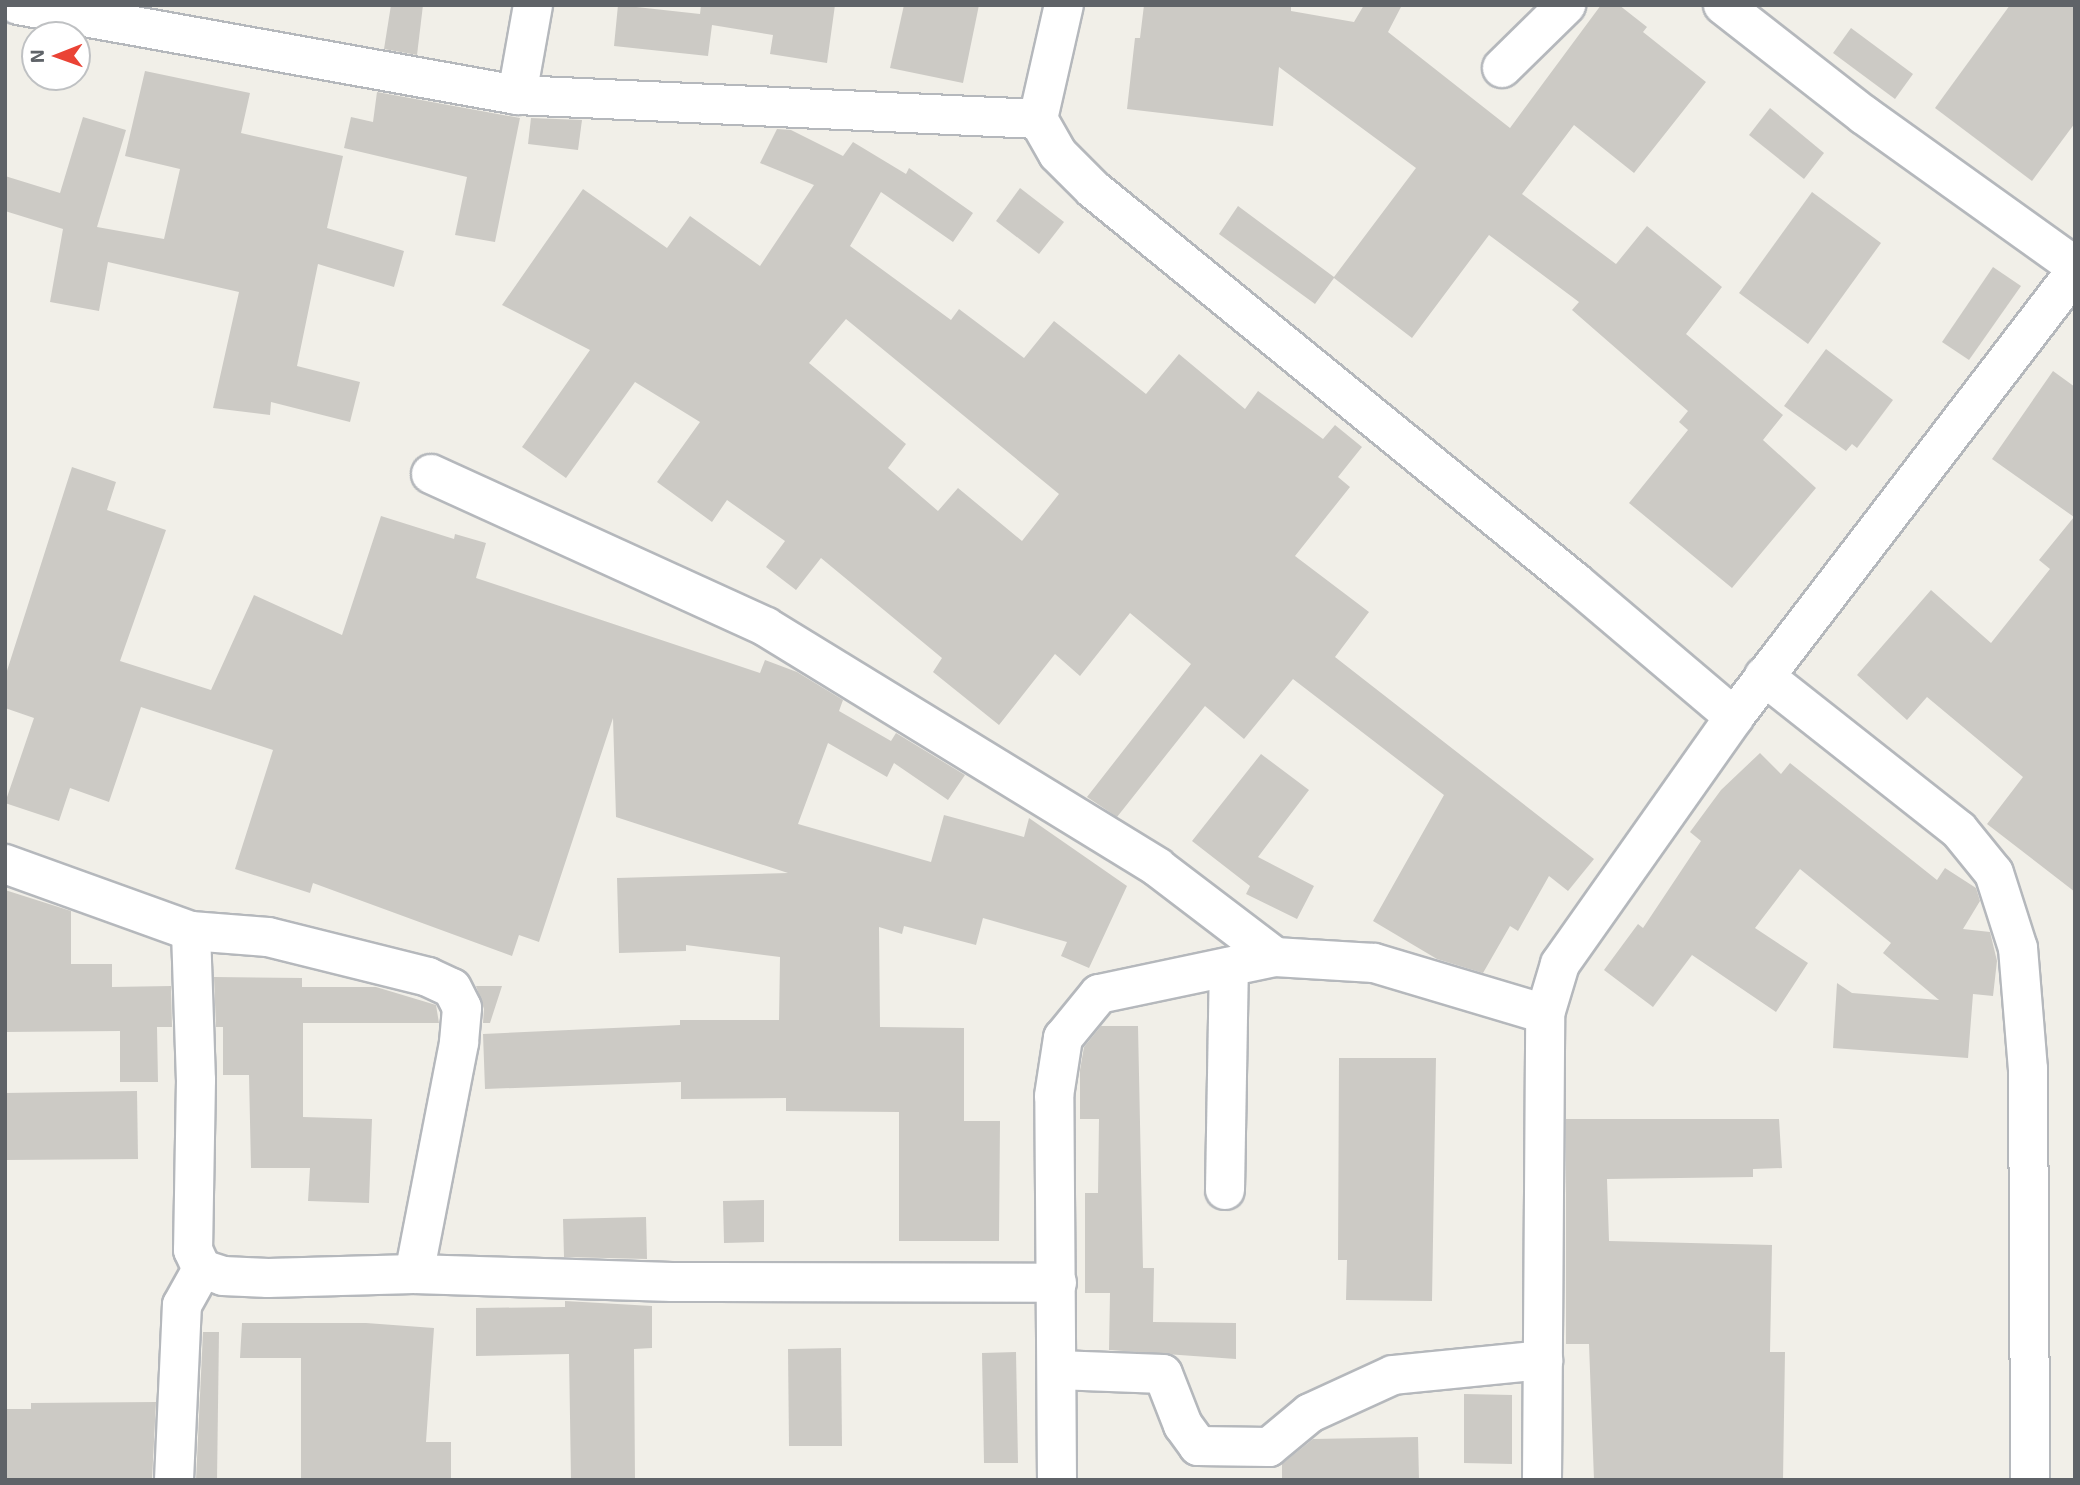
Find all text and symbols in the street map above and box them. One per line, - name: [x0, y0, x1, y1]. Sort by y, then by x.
- north arrow: [21, 21, 91, 91]
- text: N: [25, 49, 48, 63]

